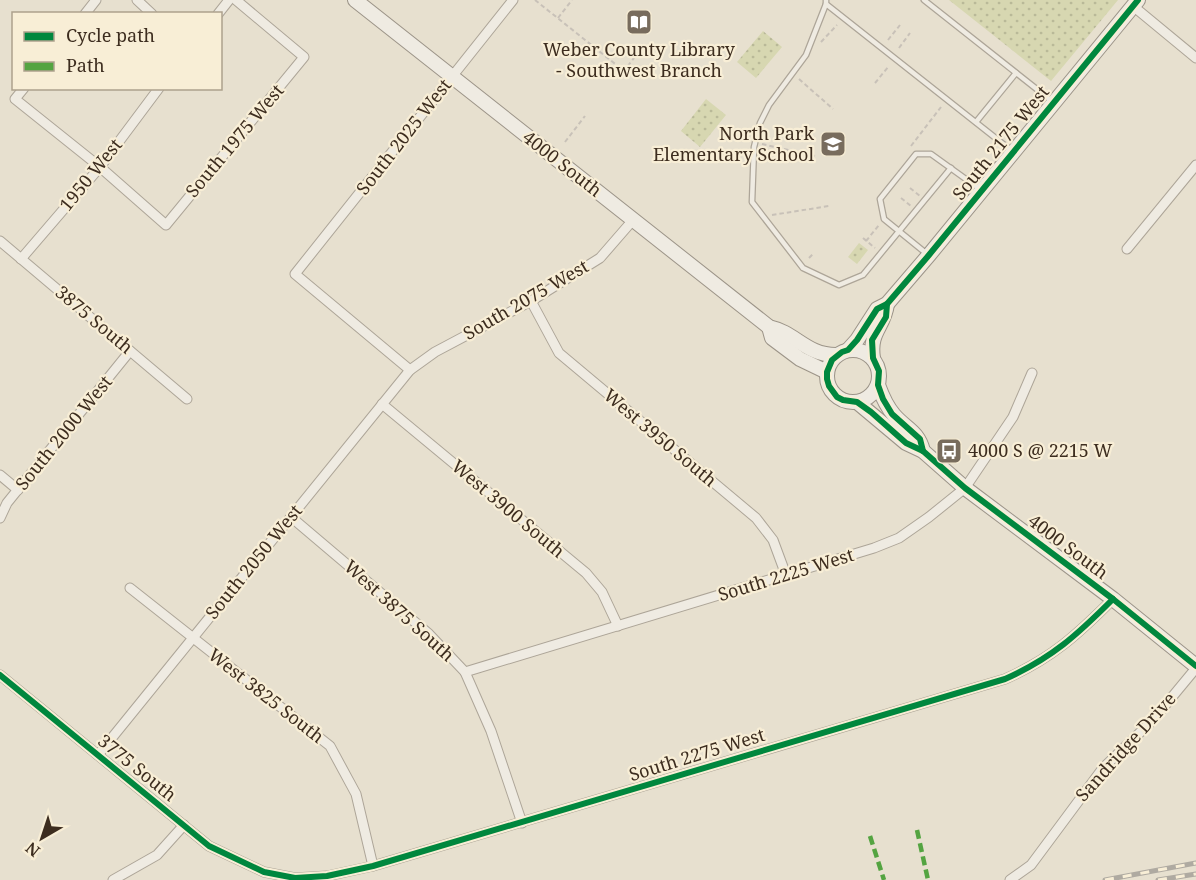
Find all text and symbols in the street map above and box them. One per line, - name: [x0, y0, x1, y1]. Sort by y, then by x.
- library icon: Weber County Library - Southwest Branch: [624, 7, 654, 37]
- legend: [12, 12, 222, 90]
- text: Cycle path: [66, 23, 155, 47]
- place label: Weber County Library - Southwest Branch: [543, 37, 736, 82]
- text: Path: [66, 53, 105, 77]
- street label: South 2025 West: [350, 74, 456, 199]
- street label: South 1975 West: [180, 79, 289, 202]
- street label: South 2175 West: [947, 80, 1054, 205]
- place label: North Park Elementary School: [653, 121, 814, 166]
- street label: 4000 South: [518, 125, 607, 202]
- school or university icon: North Park Elementary School: [818, 129, 848, 159]
- street label: 1950 West: [54, 133, 127, 216]
- street label: South 2075 West: [459, 254, 592, 345]
- street label: 3875 South: [51, 280, 138, 359]
- street label: South 2000 West: [10, 370, 117, 495]
- street label: West 3950 South: [599, 383, 722, 492]
- bus stop icon: 4000 S @ 2215 W: [934, 436, 964, 466]
- place label: 4000 S @ 2215 W: [968, 438, 1113, 462]
- street label: West 3900 South: [447, 454, 570, 563]
- street label: South 2050 West: [200, 499, 307, 624]
- street label: 4000 South: [1024, 508, 1113, 584]
- street label: South 2225 West: [715, 542, 857, 606]
- street label: West 3875 South: [339, 554, 460, 666]
- street label: West 3825 South: [204, 642, 329, 748]
- street label: Sandridge Drive: [1070, 687, 1181, 806]
- street label: South 2275 West: [626, 722, 768, 786]
- street label: 3775 South: [93, 728, 182, 806]
- north arrow: [12, 808, 72, 868]
- text: N: [20, 837, 44, 862]

